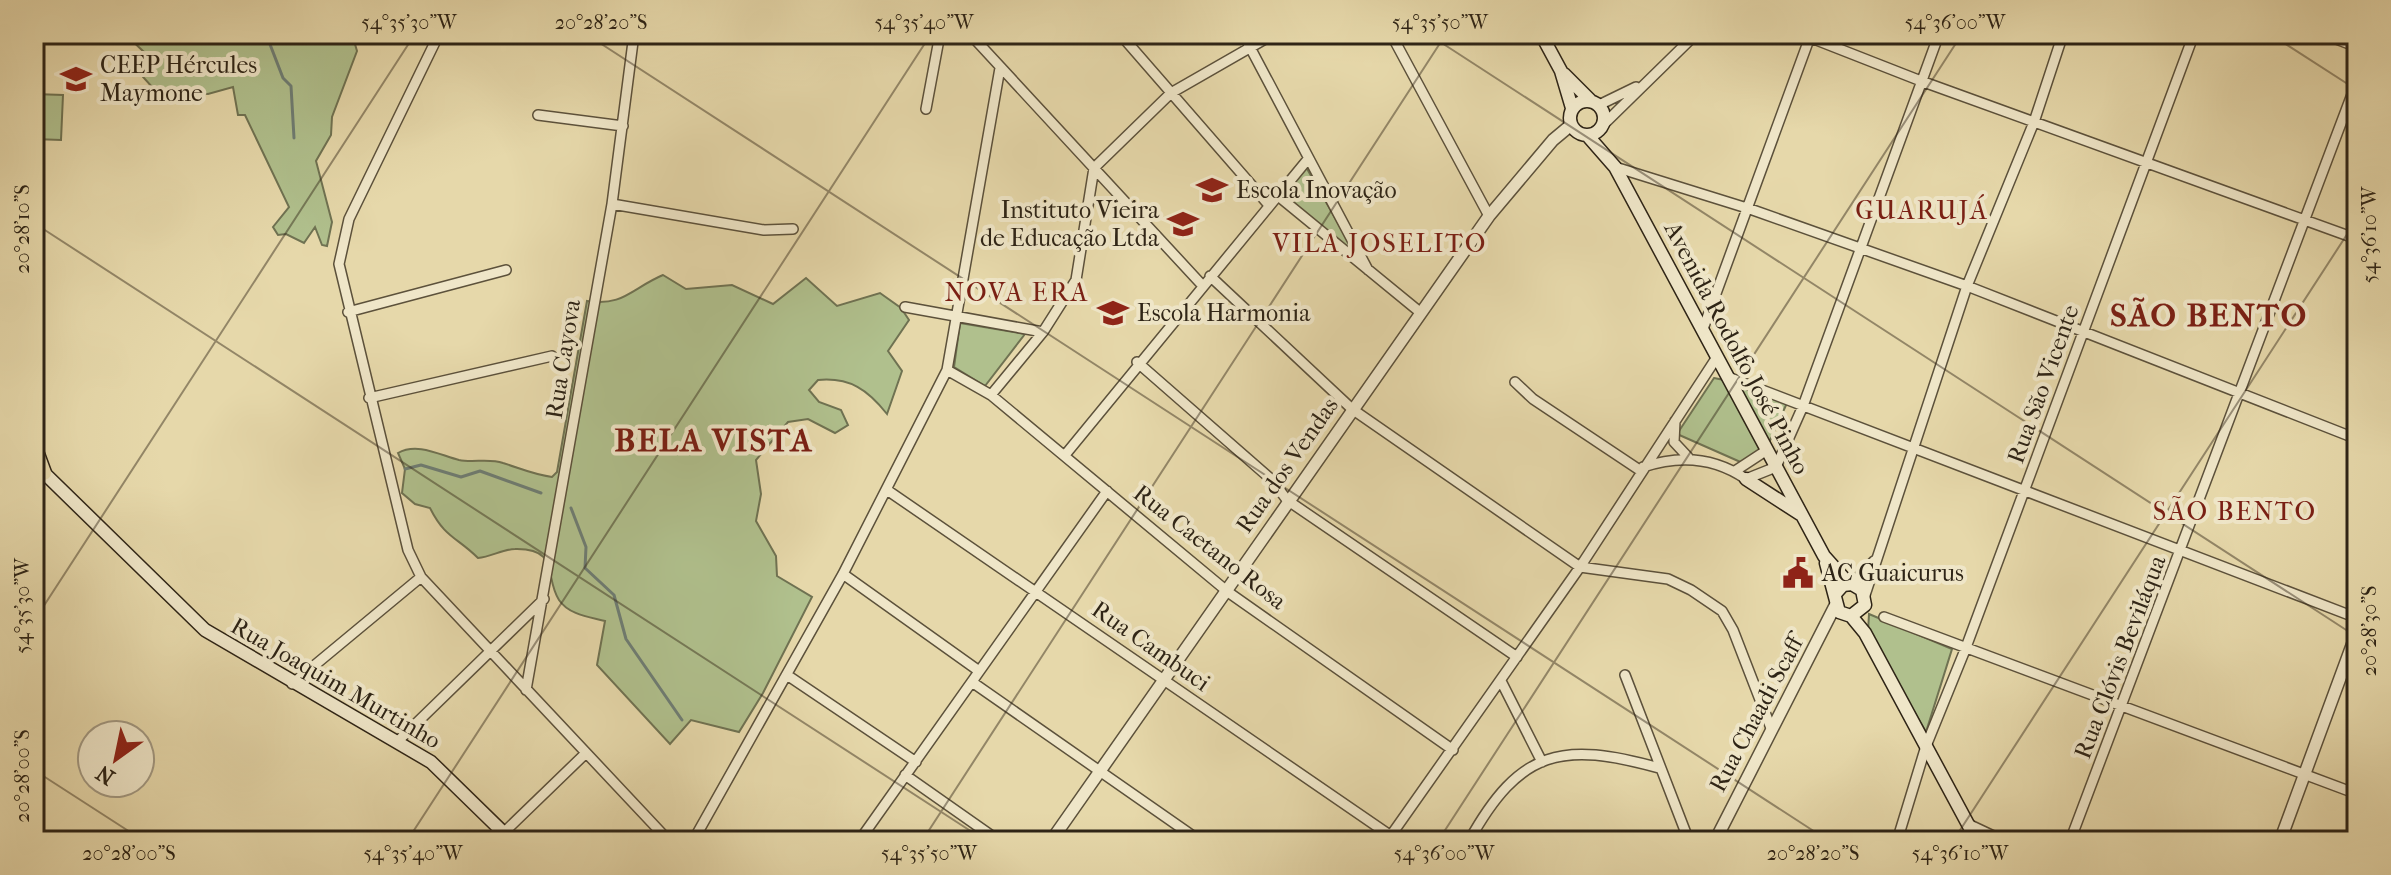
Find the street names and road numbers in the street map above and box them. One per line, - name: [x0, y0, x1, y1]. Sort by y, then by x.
- street label: Avenida Rodolfo José Pinho: [1658, 216, 1816, 479]
- street label: Rua Cayova: [540, 296, 586, 421]
- street label: Rua São Vicente: [2001, 301, 2085, 467]
- street label: Rua dos Vendas: [1230, 392, 1344, 538]
- street label: Rua Caetano Rosa: [1128, 479, 1293, 616]
- street label: Rua Clóvis Beviláqua: [2068, 551, 2172, 763]
- street label: Rua Cambuci: [1087, 595, 1215, 697]
- street label: Rua Joaquim Murtinho: [226, 611, 446, 755]
- street label: Rua Chaadi Scaff: [1703, 626, 1812, 797]

